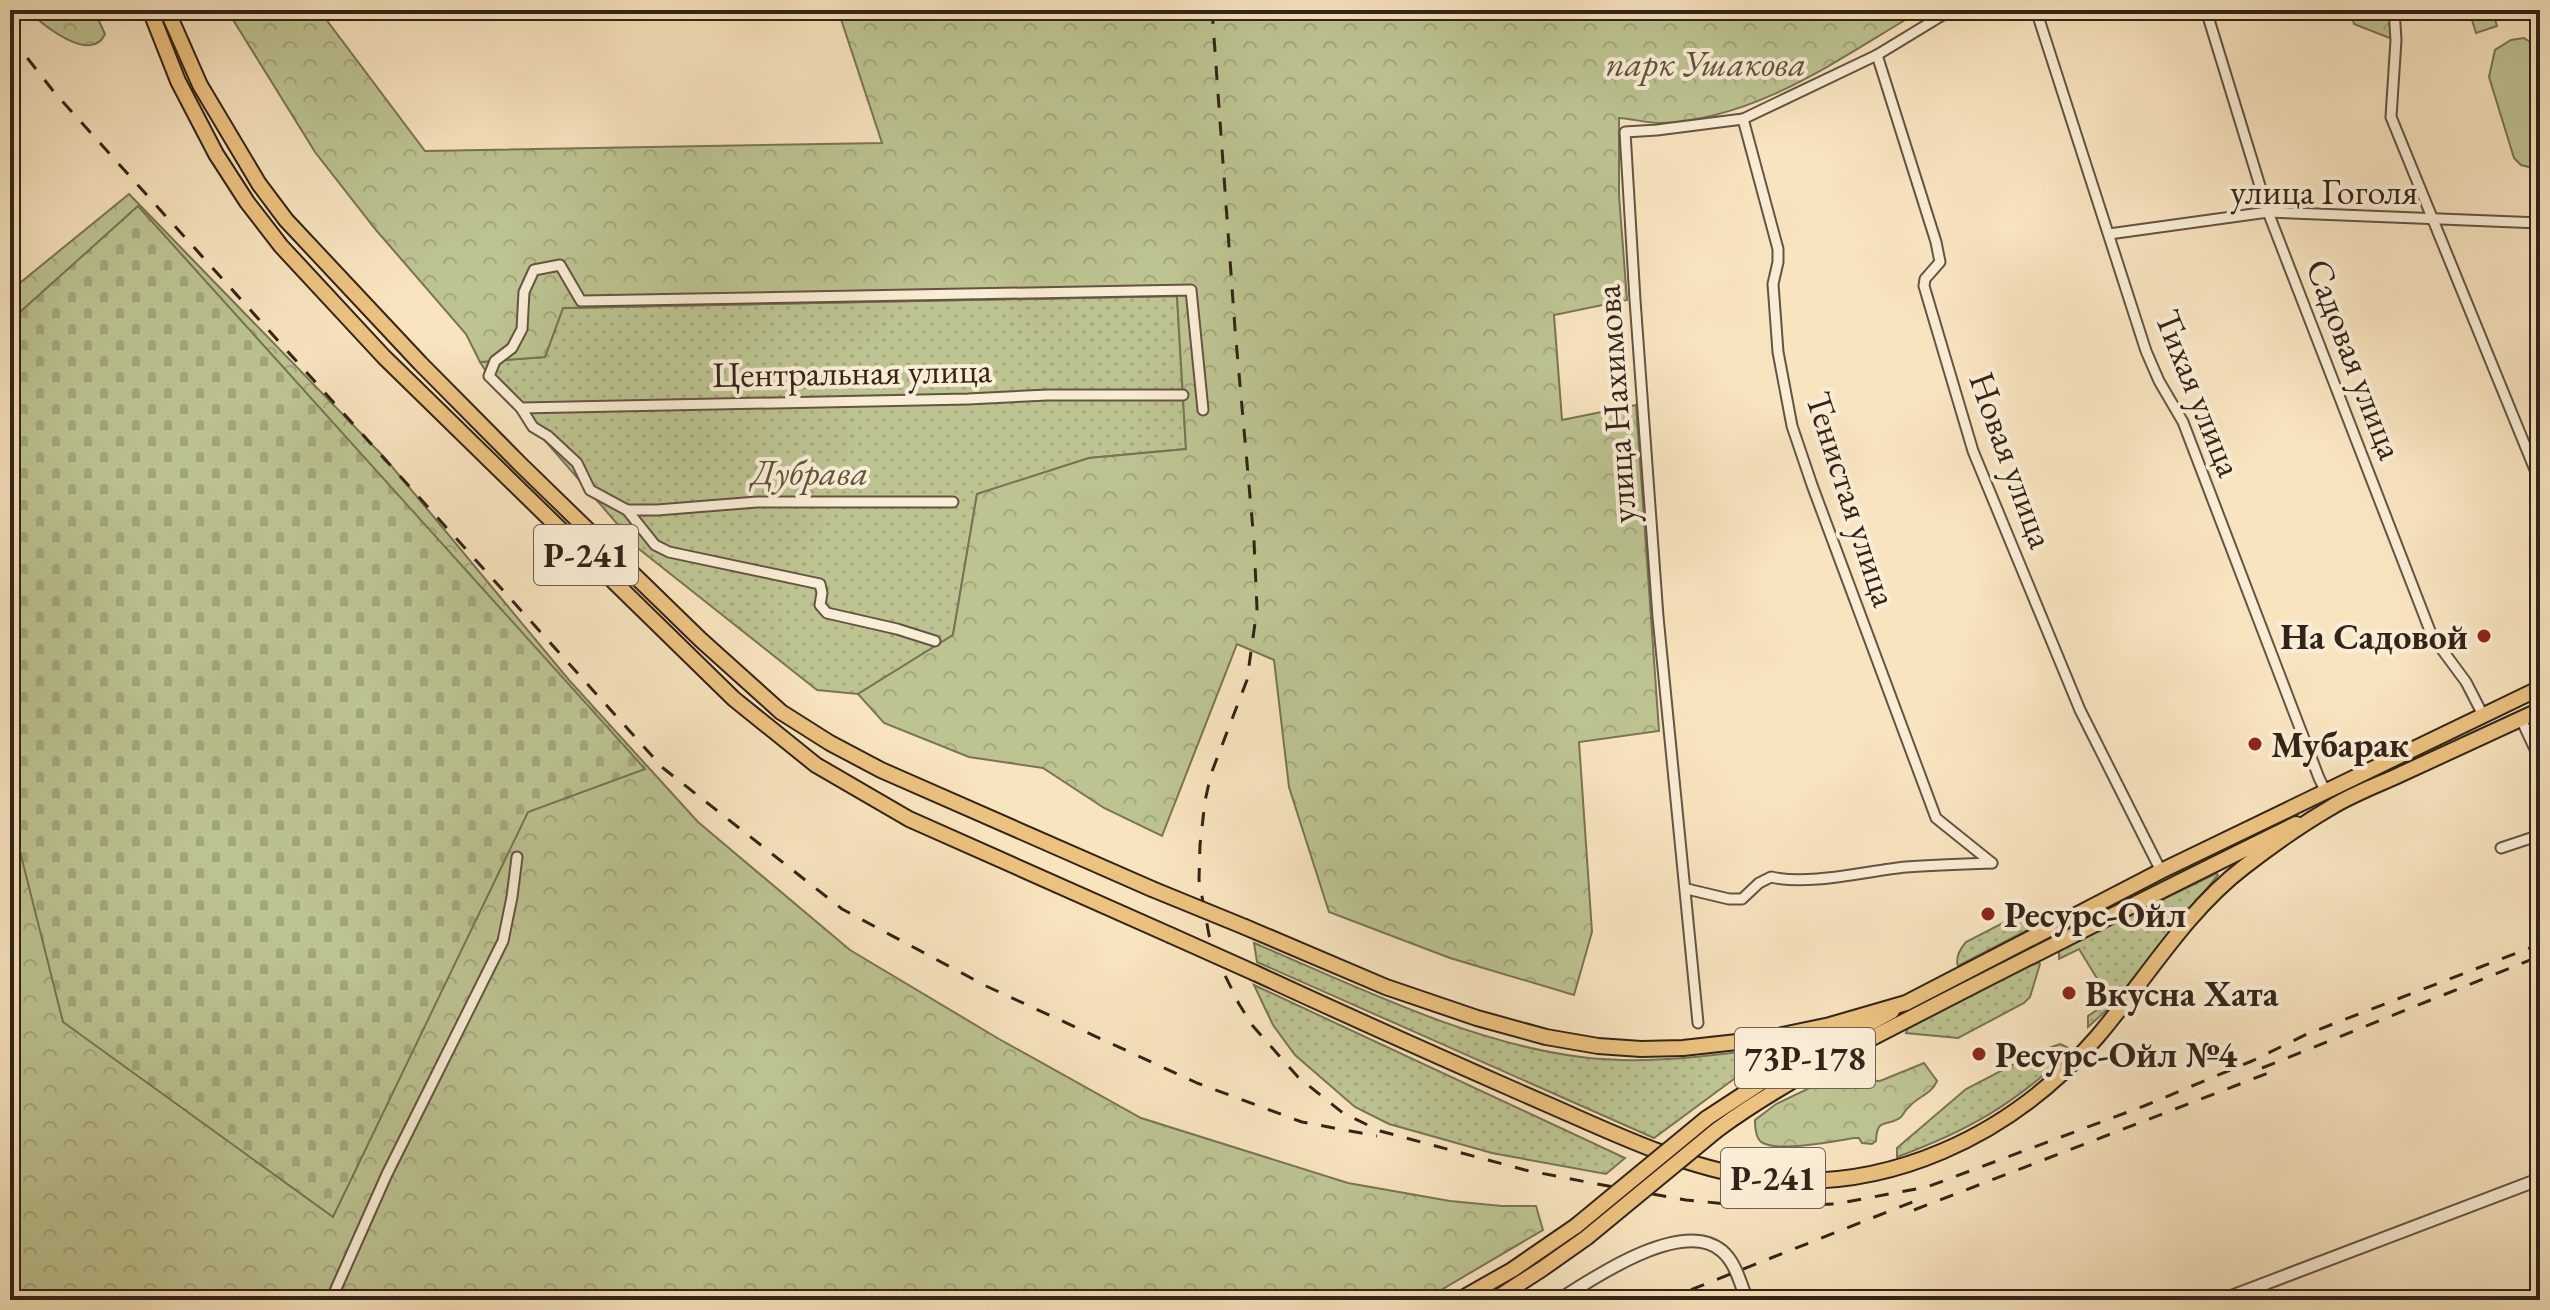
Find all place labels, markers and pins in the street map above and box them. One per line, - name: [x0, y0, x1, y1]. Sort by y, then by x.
- place label: На Садовой: [2280, 613, 2468, 660]
- marker: На Садовой: [2475, 627, 2493, 645]
- place label: Мубарак: [2271, 721, 2409, 768]
- marker: Мубарак: [2246, 735, 2264, 753]
- place label: Ресурс-Ойл: [2004, 891, 2186, 938]
- marker: Ресурс-Ойл: [1979, 905, 1997, 923]
- place label: Вкусна Хата: [2085, 970, 2279, 1017]
- marker: Вкусна Хата: [2060, 984, 2078, 1002]
- place label: Ресурс-Ойл №4: [1995, 1031, 2238, 1078]
- marker: Ресурс-Ойл №4: [1970, 1045, 1988, 1063]

